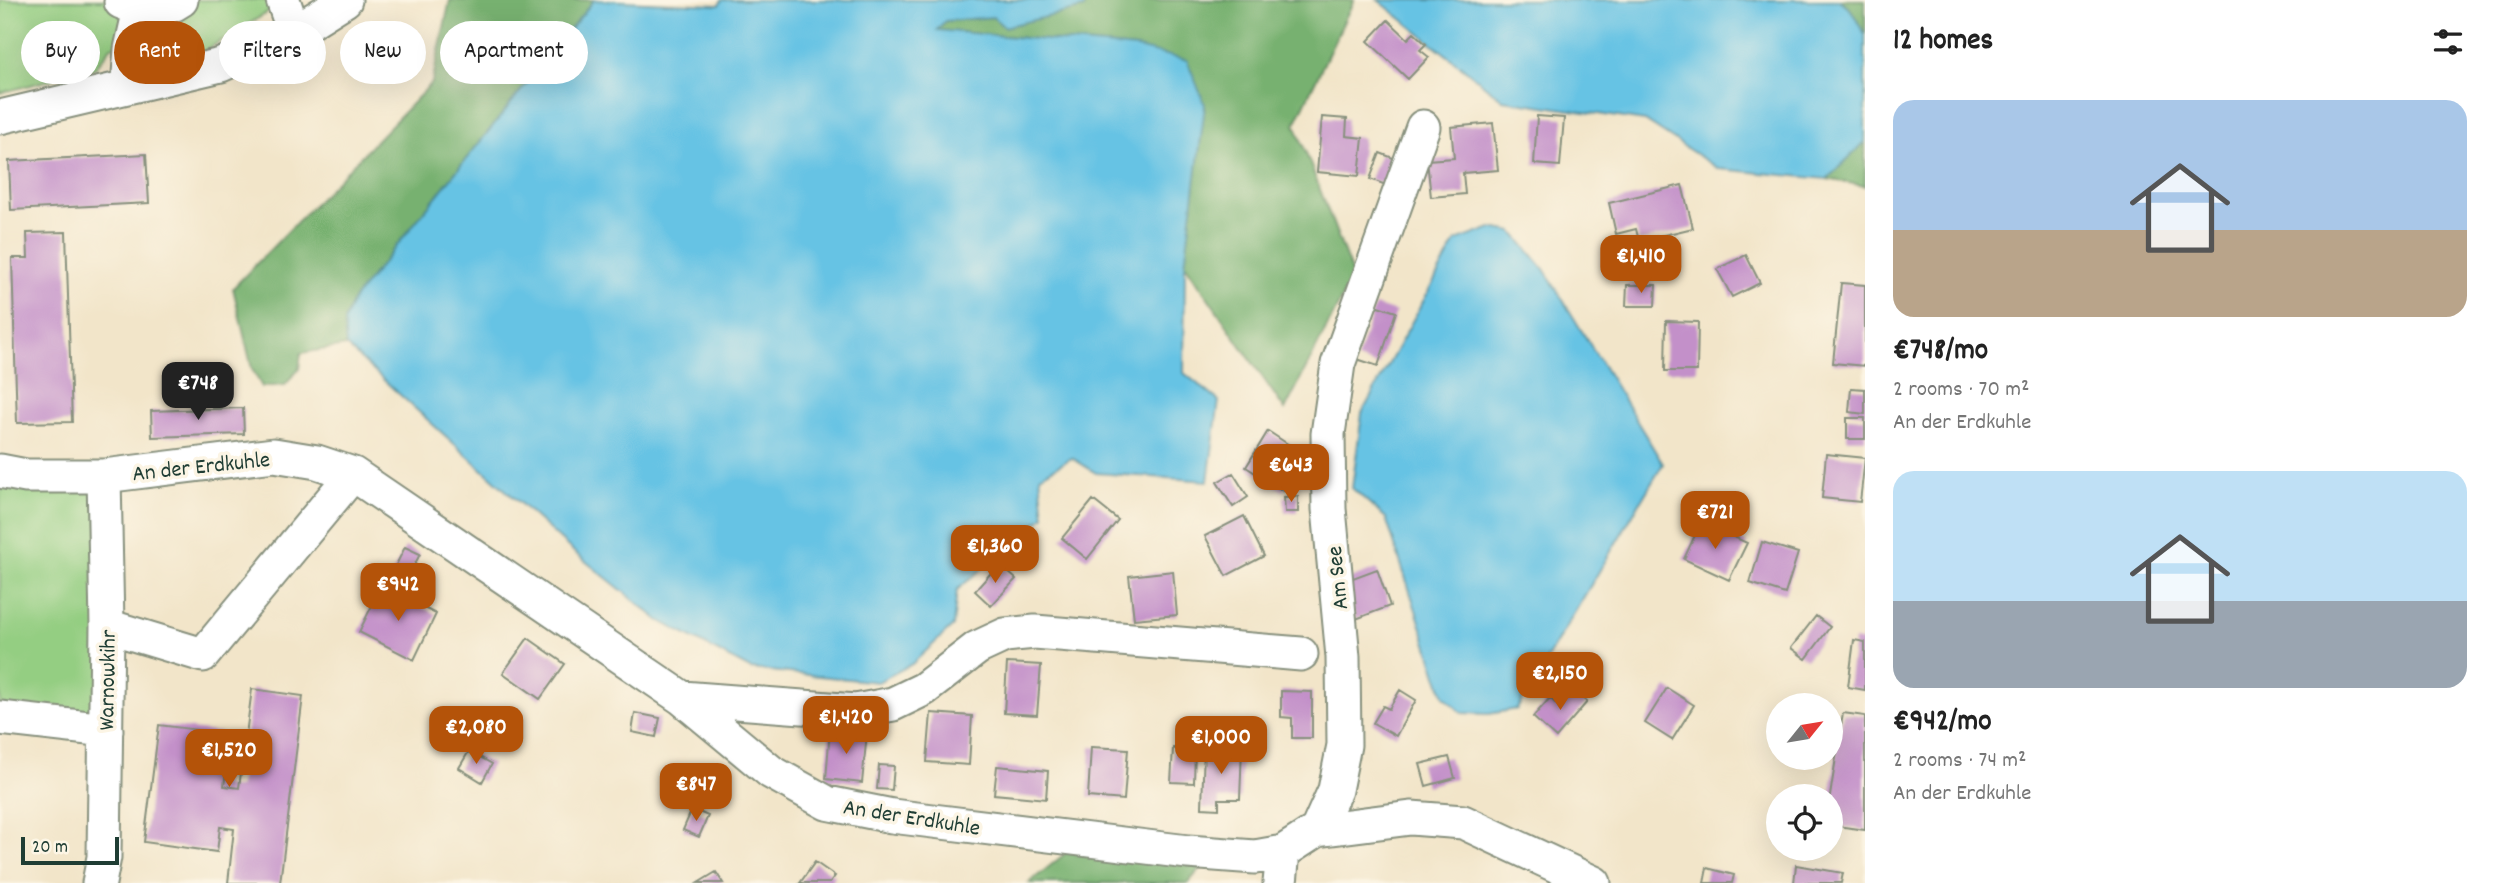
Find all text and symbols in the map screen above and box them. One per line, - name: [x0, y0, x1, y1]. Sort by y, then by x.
- chip: Buy: [21, 21, 100, 84]
- chip: Rent: [114, 21, 205, 84]
- chip: Filters: [219, 21, 326, 84]
- chip: New: [340, 21, 426, 84]
- chip: Apartment: [440, 21, 588, 84]
- text: 12 homes: [1893, 21, 1993, 64]
- icon: filters: [2429, 23, 2467, 61]
- icon: home: [2117, 145, 2243, 271]
- pin: €1,410: [1584, 236, 1698, 295]
- text: €1,410: [1616, 241, 1666, 274]
- text: €748/mo: [1893, 331, 1988, 374]
- pin: €748: [157, 362, 239, 422]
- text: €748: [178, 368, 218, 401]
- text: 2 rooms · 70 m²: [1893, 374, 2029, 407]
- text: An der Erdkuhle: [1893, 407, 2031, 440]
- pin: €643: [1250, 444, 1332, 504]
- street label: An der Erdkuhle: [131, 445, 272, 492]
- text: €643: [1269, 450, 1313, 483]
- pin: €721: [1674, 491, 1756, 551]
- text: €721: [1697, 497, 1733, 530]
- icon: home: [2117, 516, 2243, 642]
- pin: €1,360: [938, 526, 1052, 585]
- text: €1,360: [967, 531, 1023, 564]
- street label: Am See: [1320, 544, 1359, 611]
- pin: €942: [357, 564, 439, 623]
- text: €942: [377, 569, 419, 602]
- street label: Warnowkihr: [92, 629, 127, 731]
- pin: €2,150: [1503, 652, 1617, 712]
- text: €2,150: [1532, 658, 1588, 691]
- north arrow: [1766, 693, 1843, 770]
- map controls: [1766, 693, 1843, 861]
- pin: €1,420: [789, 696, 903, 756]
- text: €1,420: [819, 702, 873, 735]
- text: €942/mo: [1893, 702, 1992, 745]
- pin: €2,080: [419, 706, 533, 766]
- text: €2,080: [445, 712, 507, 745]
- pin: €1,000: [1164, 716, 1278, 776]
- text: €1,000: [1191, 722, 1251, 755]
- pin: €1,520: [172, 730, 286, 789]
- text: €1,520: [201, 735, 257, 768]
- text: 2 rooms · 74 m²: [1893, 745, 2026, 778]
- pin: €847: [655, 764, 737, 823]
- text: €847: [676, 769, 716, 802]
- text: An der Erdkuhle: [1893, 778, 2031, 811]
- button: locate: [1766, 784, 1843, 861]
- street label: An der Erdkuhle: [841, 792, 982, 847]
- scale bar: [21, 834, 119, 866]
- text: 20 m: [32, 835, 68, 862]

